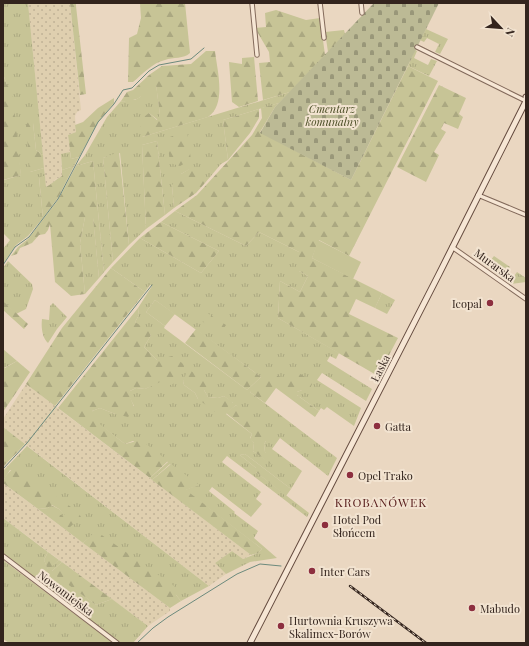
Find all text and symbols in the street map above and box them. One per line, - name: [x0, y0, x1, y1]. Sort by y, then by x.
- north arrow: [481, 8, 521, 48]
- text: N: [502, 26, 519, 40]
- park label: Cmentarz komunalny: [304, 101, 359, 129]
- street label: Murarska: [471, 245, 519, 285]
- place label: Icopal: [452, 296, 482, 311]
- marker: Icopal: [485, 298, 495, 308]
- street label: Łaska: [367, 352, 393, 384]
- place label: Gatta: [385, 419, 412, 434]
- marker: Gatta: [372, 421, 382, 431]
- place label: Opel Trako: [358, 468, 413, 483]
- marker: Opel Trako: [345, 470, 355, 480]
- district label: KROBANÓWEK: [335, 494, 427, 510]
- place label: Hotel Pod Słońcem: [333, 512, 382, 540]
- marker: Hotel Pod Słońcem: [320, 520, 330, 530]
- place label: Inter Cars: [320, 564, 370, 579]
- marker: Inter Cars: [307, 566, 317, 576]
- street label: Nowomiejska: [35, 567, 97, 619]
- place label: Mabudo: [480, 601, 520, 616]
- marker: Mabudo: [467, 603, 477, 613]
- place label: Hurtownia Kruszywa Skalimex-Borów: [289, 613, 393, 641]
- marker: Hurtownia Kruszywa Skalimex-Borów: [276, 621, 286, 631]

